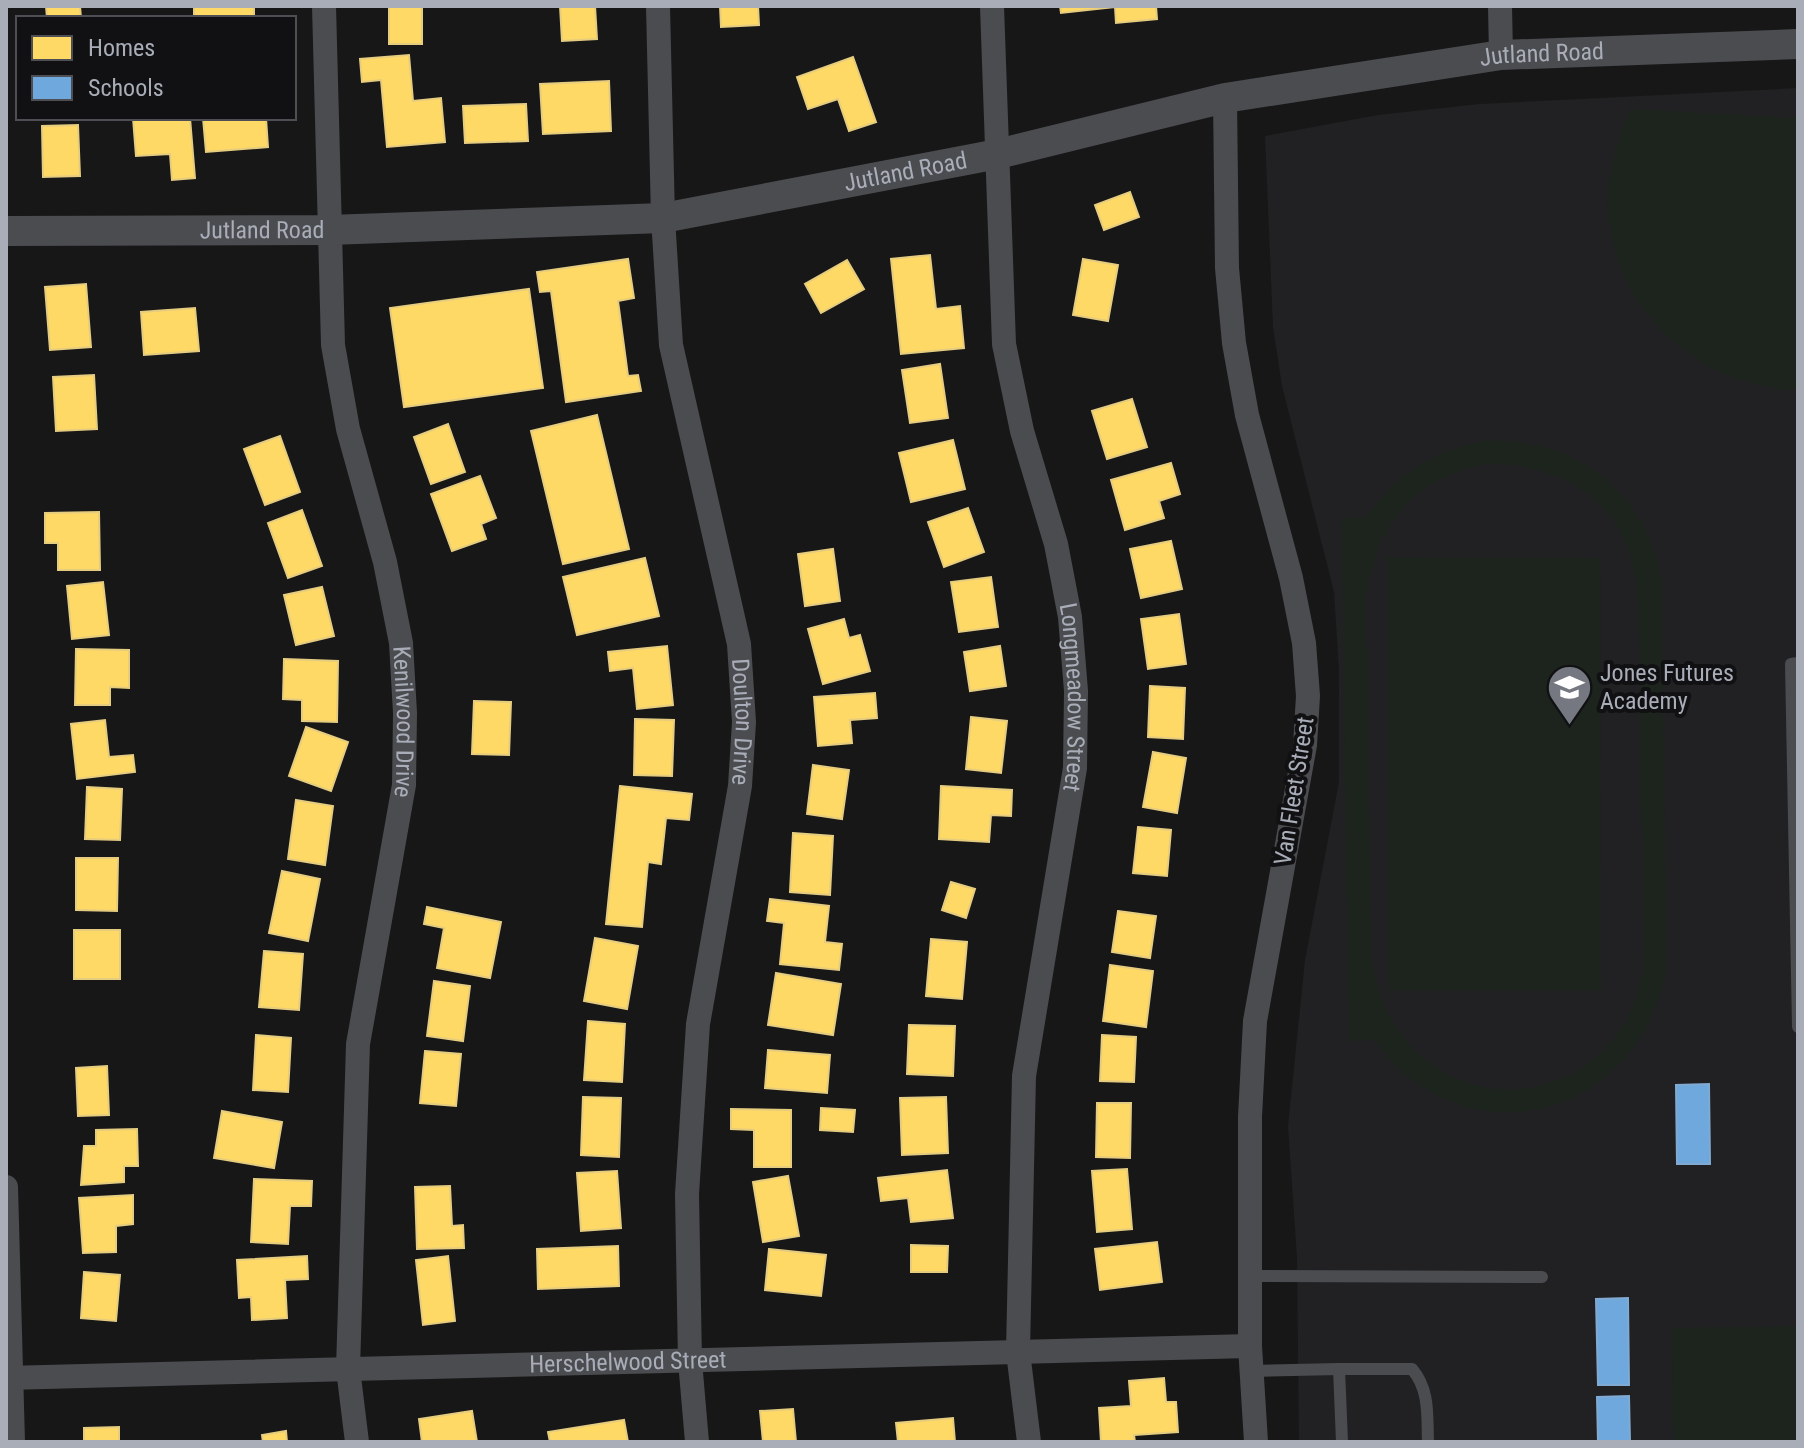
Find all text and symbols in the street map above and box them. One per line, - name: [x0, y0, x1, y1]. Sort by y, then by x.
- legend: [16, 16, 296, 120]
- text: Homes: [88, 34, 155, 62]
- street label: Jutland Road: [1477, 37, 1604, 72]
- text: Schools: [88, 74, 164, 102]
- street label: Jutland Road: [842, 146, 969, 197]
- street label: Jutland Road: [200, 216, 324, 244]
- street label: Longmeadow Street: [1054, 601, 1090, 794]
- street label: Kenilwood Drive: [387, 645, 419, 800]
- street label: Doulton Drive: [726, 658, 758, 786]
- place label: Jones Futures Academy: [1600, 659, 1734, 715]
- school or university icon: Jones Futures Academy: [1545, 663, 1593, 726]
- street label: Van Fleet Street: [1268, 715, 1320, 867]
- street label: Herschelwood Street: [529, 1345, 727, 1379]

